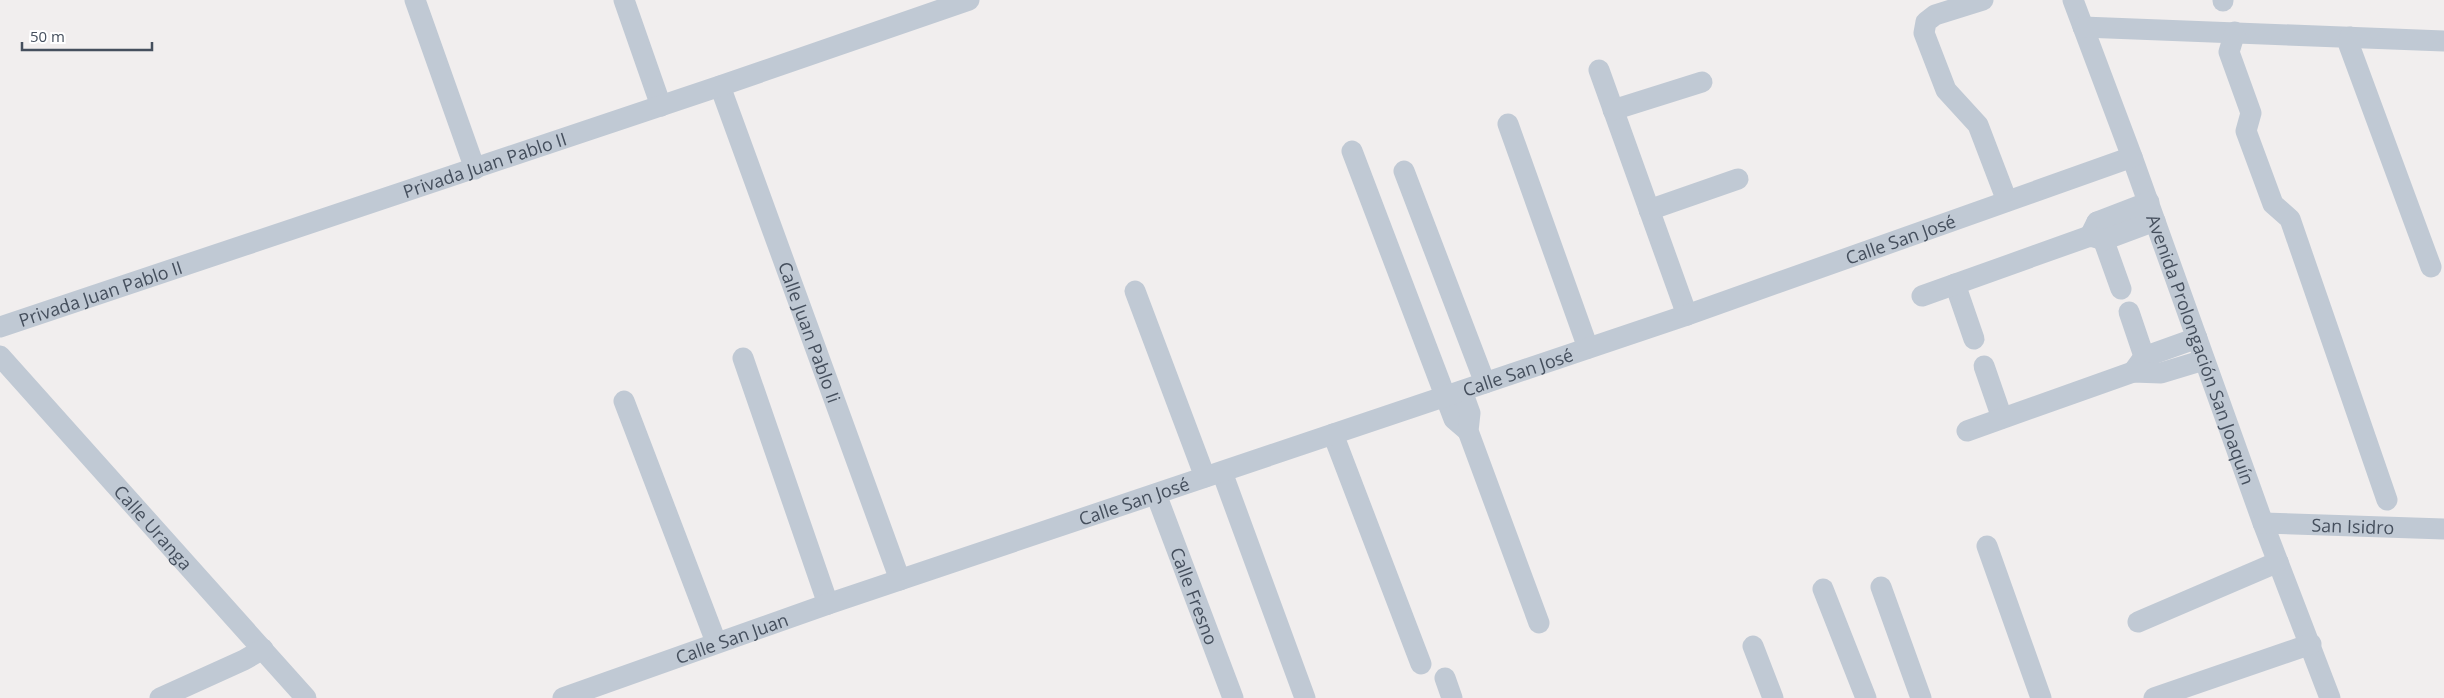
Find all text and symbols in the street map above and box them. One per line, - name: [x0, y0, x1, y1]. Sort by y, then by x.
- scale bar: [22, 20, 152, 52]
- text: 50 m: [30, 26, 65, 46]
- street label: Privada Juan Pablo II: [400, 126, 570, 203]
- street label: Calle San José: [1842, 209, 1959, 270]
- street label: Avenida Prolongación San Joaquín: [2141, 211, 2260, 488]
- street label: Privada Juan Pablo II: [16, 255, 185, 332]
- street label: Calle Juan Pablo Ii: [773, 258, 846, 406]
- street label: Calle San José: [1459, 342, 1576, 402]
- street label: Calle San José: [1076, 471, 1192, 531]
- street label: Calle Uranga: [109, 480, 198, 575]
- street label: San Isidro: [2311, 513, 2395, 539]
- street label: Calle Fresno: [1165, 544, 1224, 648]
- street label: Calle San Juan: [672, 607, 791, 669]

